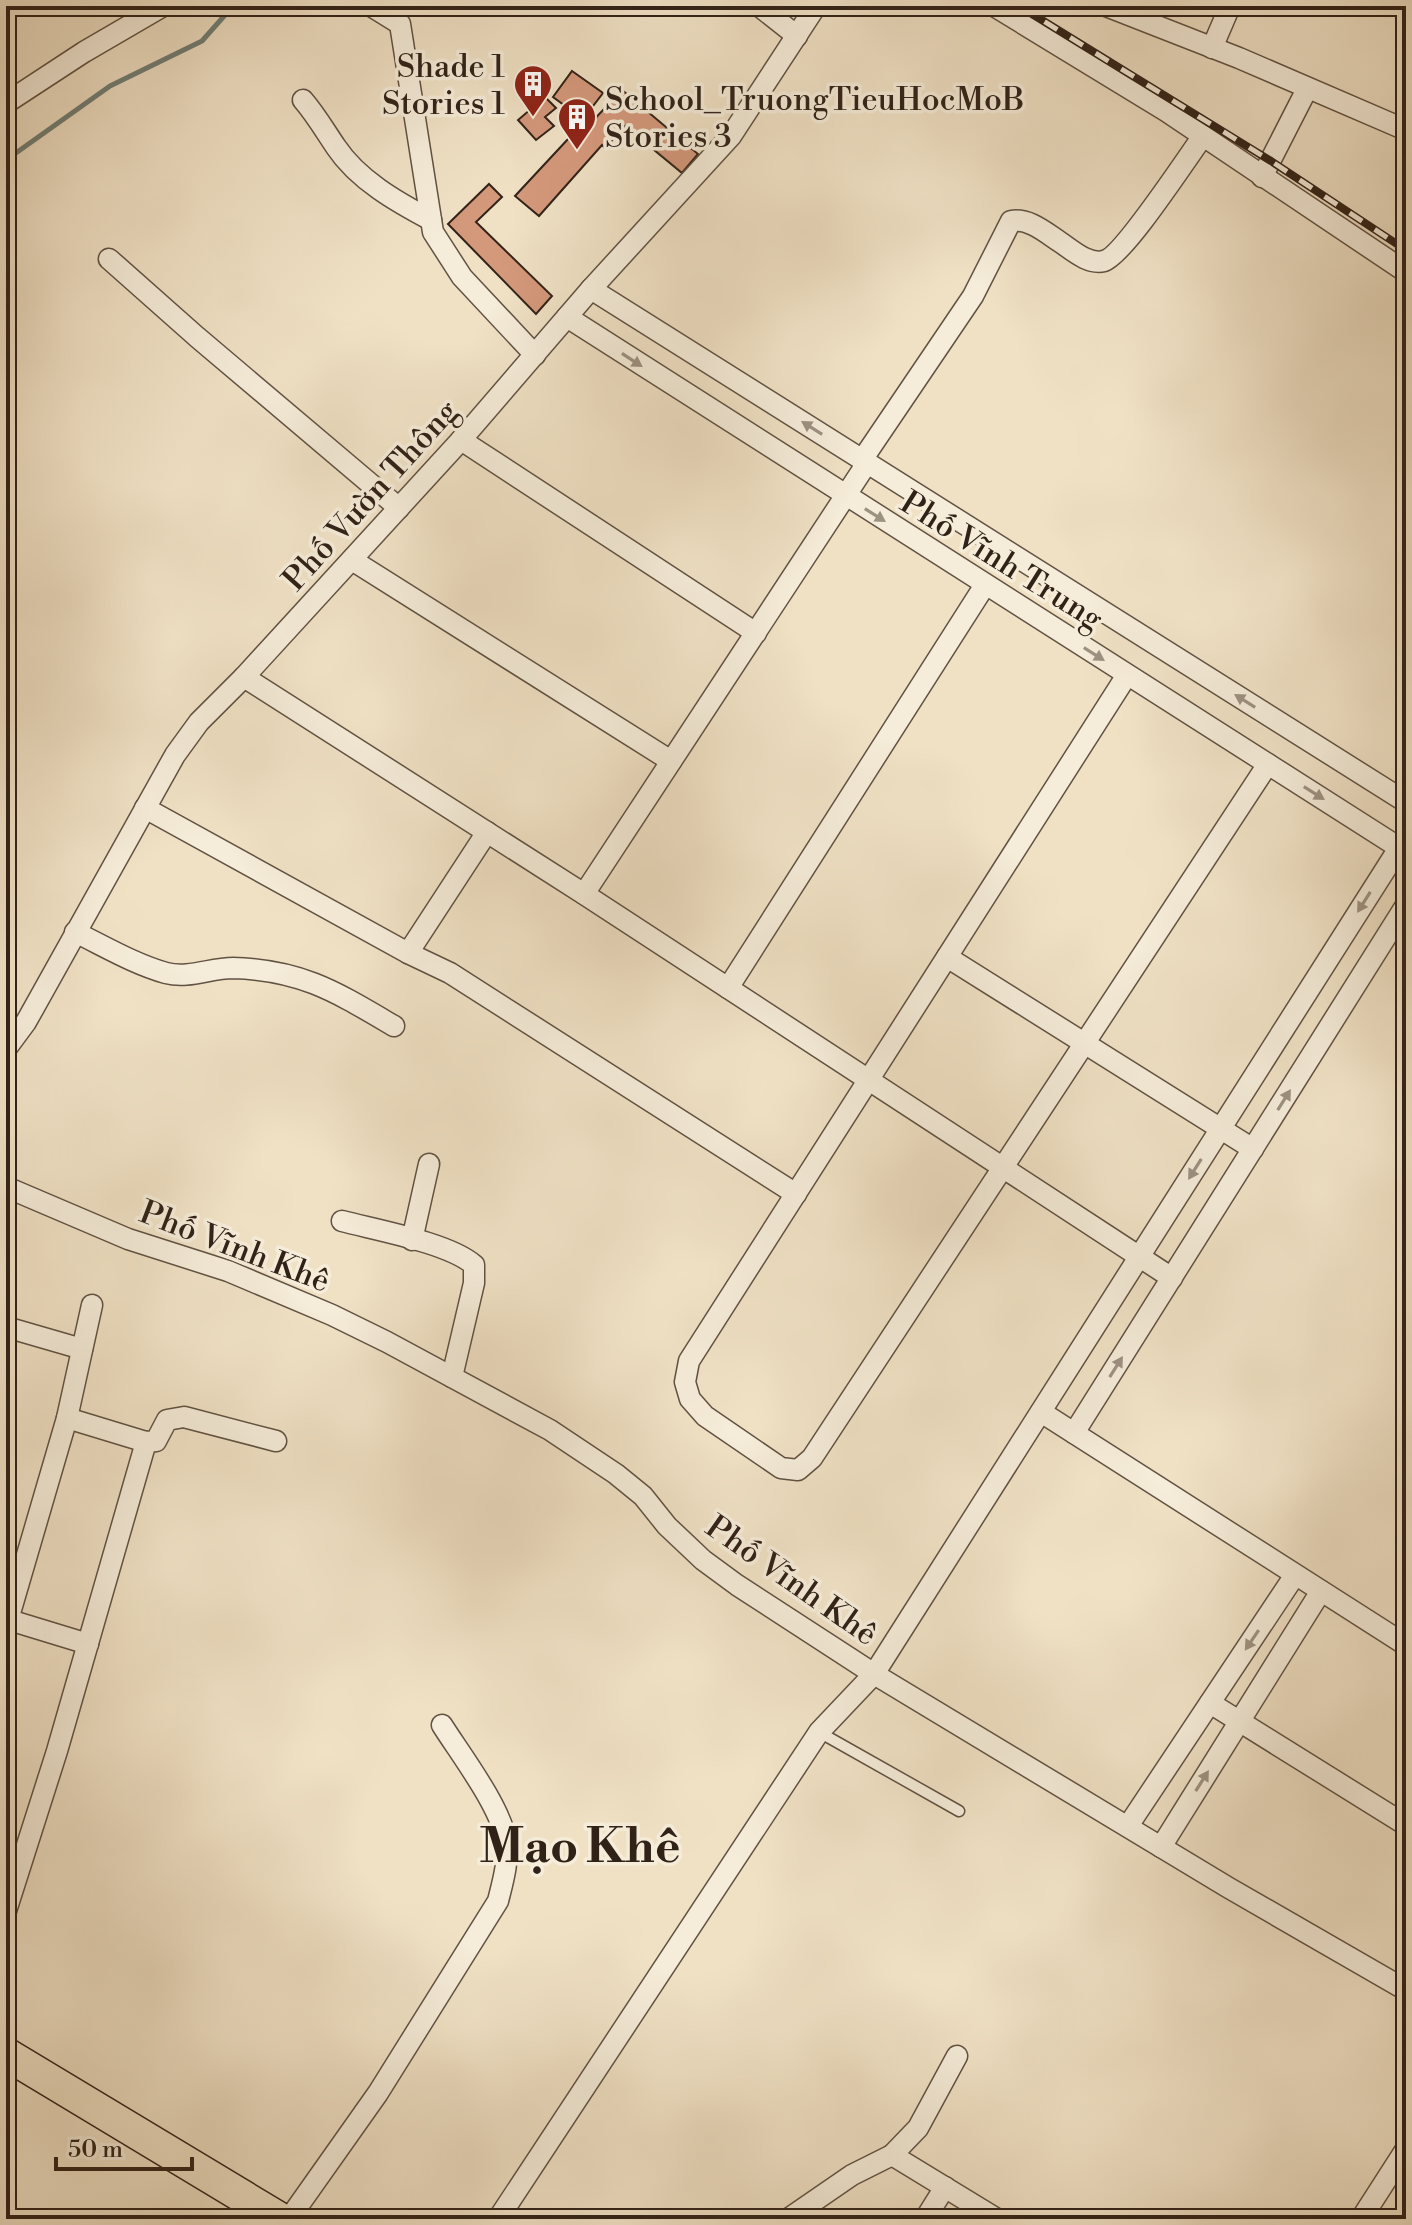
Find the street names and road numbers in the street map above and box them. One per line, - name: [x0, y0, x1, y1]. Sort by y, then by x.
- street label: Phố Vườn Thông: [275, 392, 467, 599]
- street label: Phố Vĩnh Trung: [893, 483, 1111, 639]
- street label: Phố Vĩnh Khê: [134, 1192, 335, 1302]
- street label: Phố Vĩnh Khê: [698, 1507, 885, 1655]

